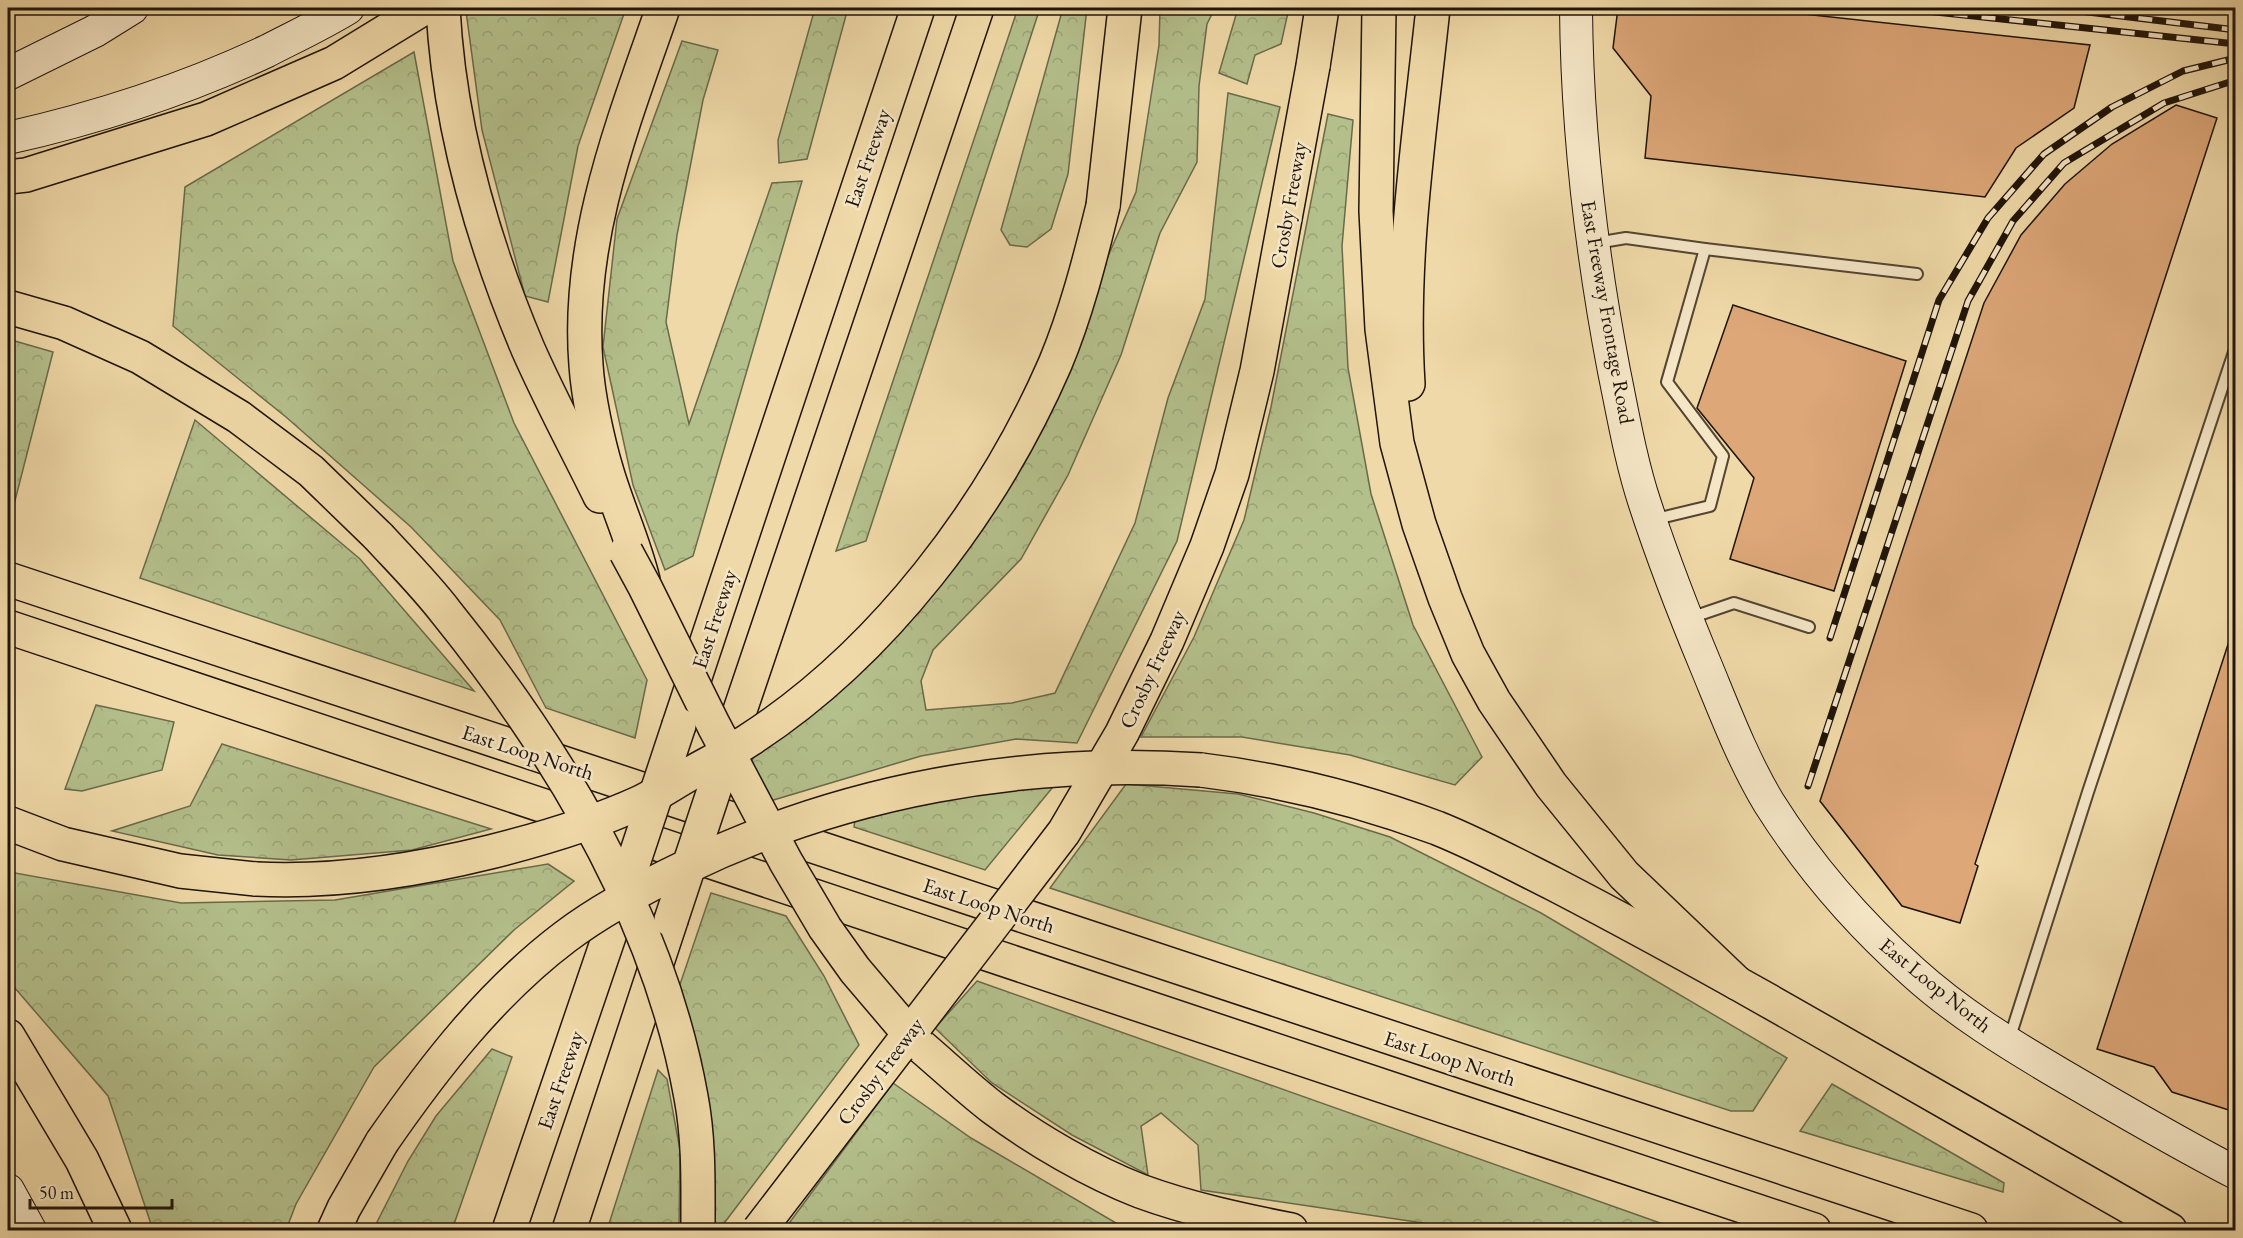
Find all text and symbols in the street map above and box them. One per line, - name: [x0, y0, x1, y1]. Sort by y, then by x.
- street label: East Freeway: [838, 104, 897, 211]
- street label: Crosby Freeway: [1264, 139, 1313, 270]
- street label: East Freeway Frontage Road: [1575, 198, 1641, 426]
- street label: East Freeway: [685, 565, 743, 672]
- street label: Crosby Freeway: [1113, 604, 1192, 733]
- street label: East Loop North: [459, 718, 597, 786]
- street label: East Loop North: [920, 871, 1058, 939]
- street label: East Loop North: [1874, 931, 1998, 1039]
- street label: Crosby Freeway: [831, 1011, 930, 1130]
- street label: East Loop North: [1381, 1024, 1519, 1092]
- street label: East Freeway: [531, 1026, 590, 1133]
- scale bar: [30, 1172, 172, 1210]
- text: 50 m: [39, 1181, 74, 1204]

